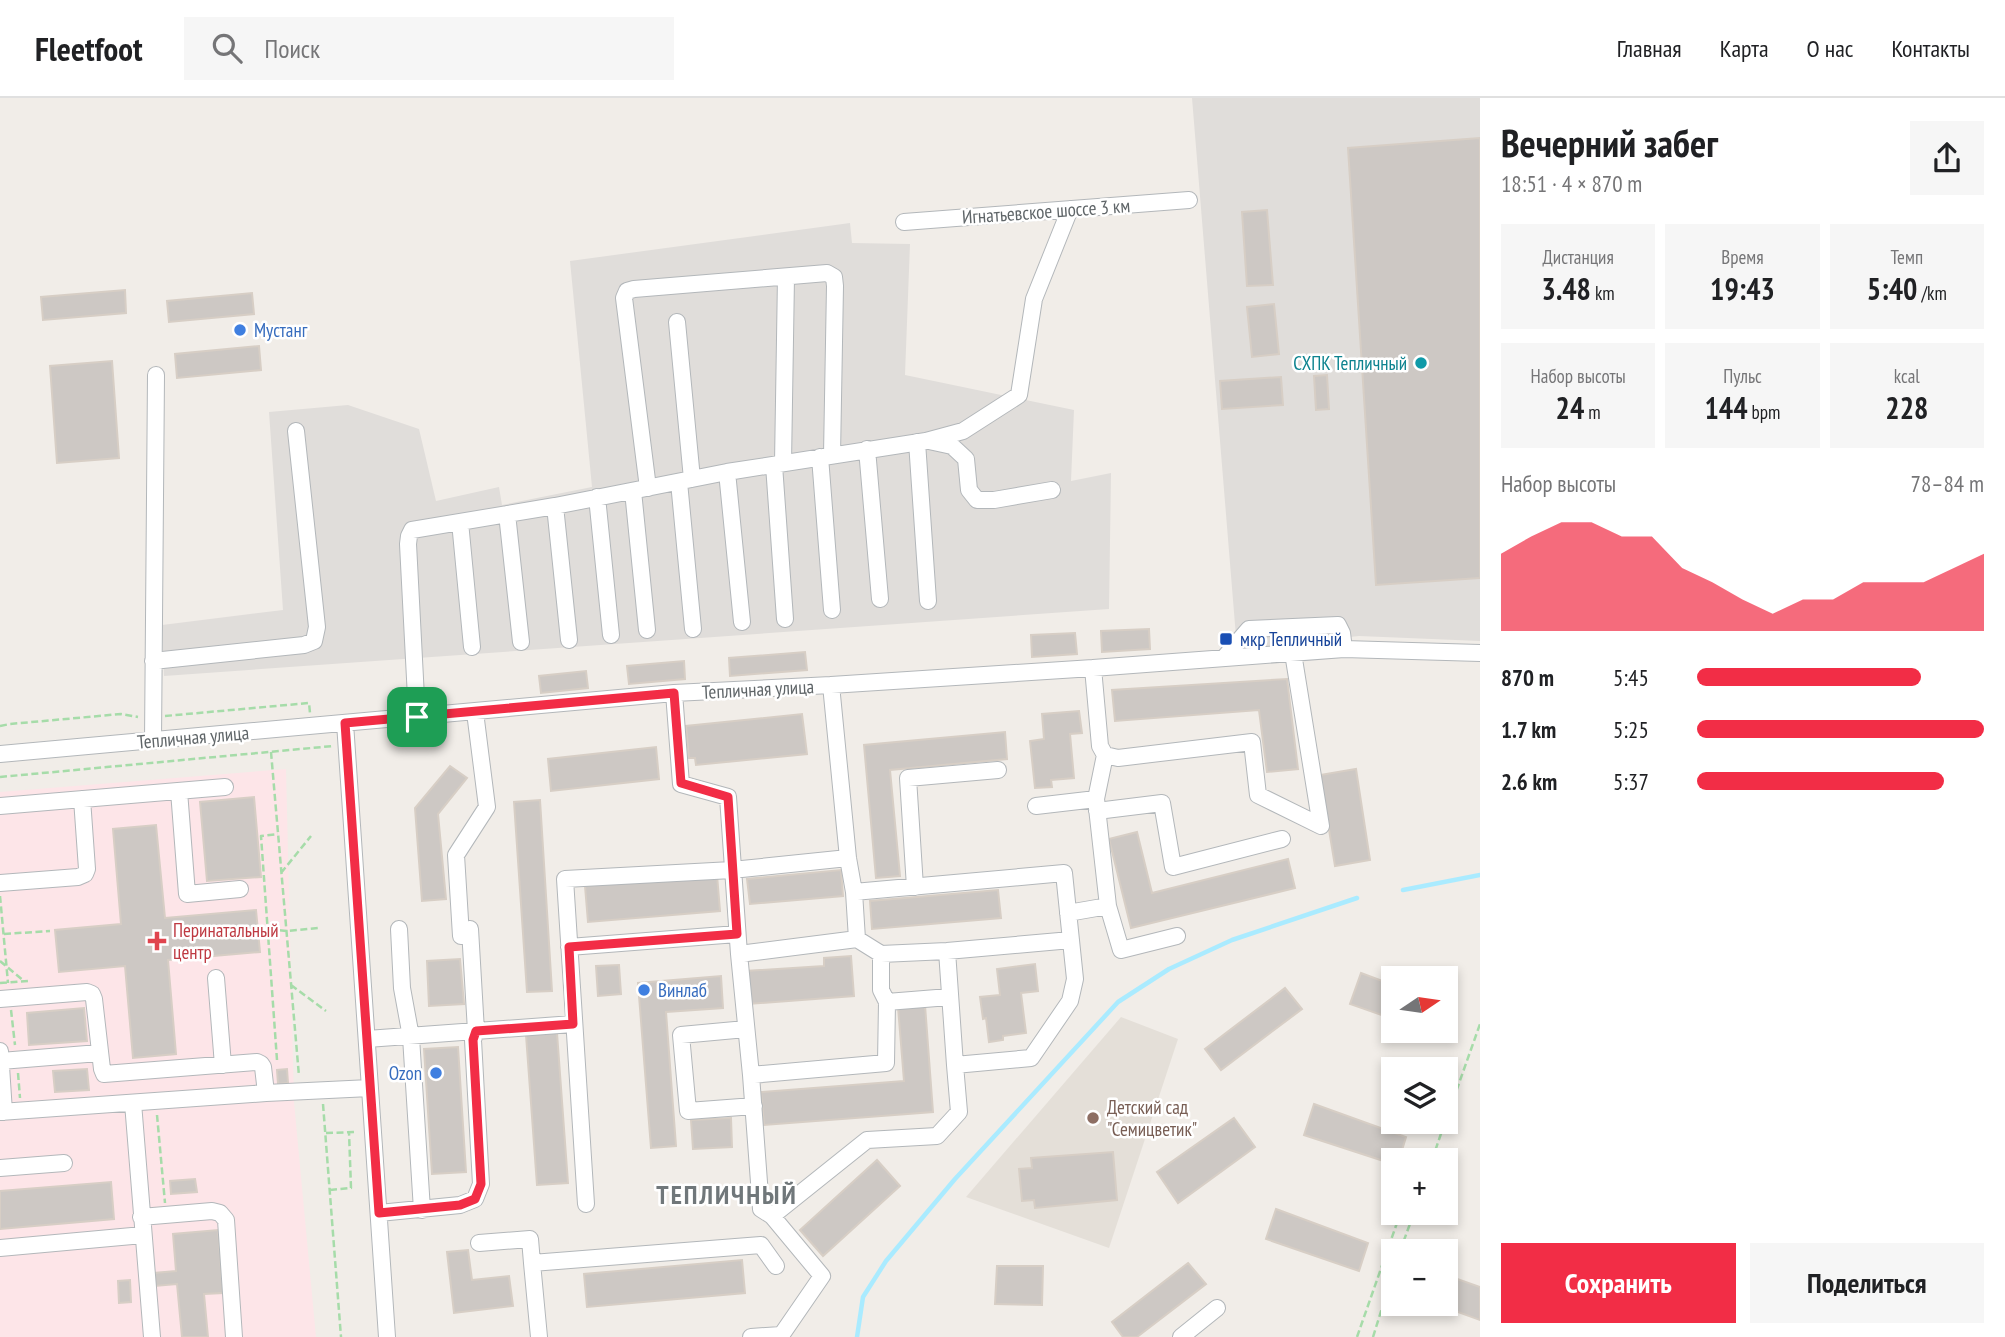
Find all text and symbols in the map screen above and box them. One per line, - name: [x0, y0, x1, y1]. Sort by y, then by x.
- search box: [184, 17, 674, 80]
- text: Fleetfoot: [35, 27, 142, 70]
- icon: search: [208, 29, 246, 67]
- text: Поиск: [264, 32, 320, 65]
- text: Главная: [1617, 33, 1682, 64]
- text: Карта: [1720, 33, 1769, 64]
- text: О нас: [1807, 33, 1853, 64]
- text: Контакты: [1891, 33, 1970, 64]
- text: Вечерний забег: [1501, 118, 1718, 167]
- button: share: [1910, 121, 1984, 195]
- text: 18:51 · 4 × 870 m: [1501, 169, 1642, 198]
- street label: Игнатьевское шоссе 3 км: [961, 193, 1131, 229]
- text: Дистанция: [1543, 245, 1614, 269]
- text: Время: [1721, 245, 1764, 269]
- text: Темп: [1891, 245, 1923, 269]
- text: 3.48: [1542, 269, 1591, 308]
- text: 19:43: [1710, 269, 1775, 308]
- text: 5:40: [1867, 269, 1917, 308]
- text: km: [1591, 281, 1615, 305]
- text: /km: [1917, 281, 1947, 305]
- place label: Мустанг: [254, 318, 308, 342]
- marker: Мустанг: [232, 322, 248, 338]
- place label: СХПК Тепличный: [1293, 351, 1407, 375]
- marker: СХПК Тепличный: [1413, 355, 1429, 371]
- text: Набор высоты: [1531, 364, 1626, 388]
- text: Пульс: [1723, 364, 1762, 388]
- text: kcal: [1894, 364, 1920, 388]
- text: 24: [1556, 388, 1584, 427]
- text: 144: [1705, 388, 1748, 427]
- text: 228: [1885, 388, 1928, 427]
- text: m: [1584, 400, 1601, 424]
- text: bpm: [1748, 400, 1780, 424]
- text: Набор высоты: [1501, 469, 1616, 498]
- text: 78–84 m: [1911, 469, 1984, 498]
- place label: мкр Тепличный: [1240, 627, 1342, 651]
- marker: мкр Тепличный: [1218, 631, 1234, 647]
- text: 870 m: [1501, 663, 1554, 692]
- text: 5:45: [1613, 663, 1649, 692]
- street label: Тепличная улица: [701, 674, 815, 704]
- pin: [387, 687, 447, 747]
- icon: arrive: [398, 698, 436, 736]
- text: 1.7 km: [1501, 715, 1556, 744]
- text: 5:25: [1613, 715, 1649, 744]
- street label: Тепличная улица: [136, 720, 250, 754]
- text: 2.6 km: [1501, 767, 1557, 796]
- text: 5:37: [1613, 767, 1649, 796]
- place label: Перинатальный центр: [173, 918, 279, 964]
- marker: Перинатальный центр: [147, 931, 167, 951]
- north arrow: [1381, 966, 1458, 1043]
- map controls: [1381, 966, 1458, 1316]
- place label: Винлаб: [658, 978, 707, 1002]
- marker: Винлаб: [636, 982, 652, 998]
- button: layers: [1381, 1057, 1458, 1134]
- place label: Ozon: [389, 1061, 422, 1085]
- marker: Ozon: [428, 1065, 444, 1081]
- place label: Детский сад "Семицветик": [1107, 1095, 1197, 1141]
- marker: Детский сад "Семицветик": [1085, 1110, 1101, 1126]
- button: +: [1381, 1148, 1458, 1225]
- district label: ТЕПЛИЧНЫЙ: [656, 1178, 798, 1211]
- button: −: [1381, 1239, 1458, 1316]
- button: Сохранить: [1501, 1243, 1736, 1323]
- button: Поделиться: [1750, 1243, 1984, 1323]

